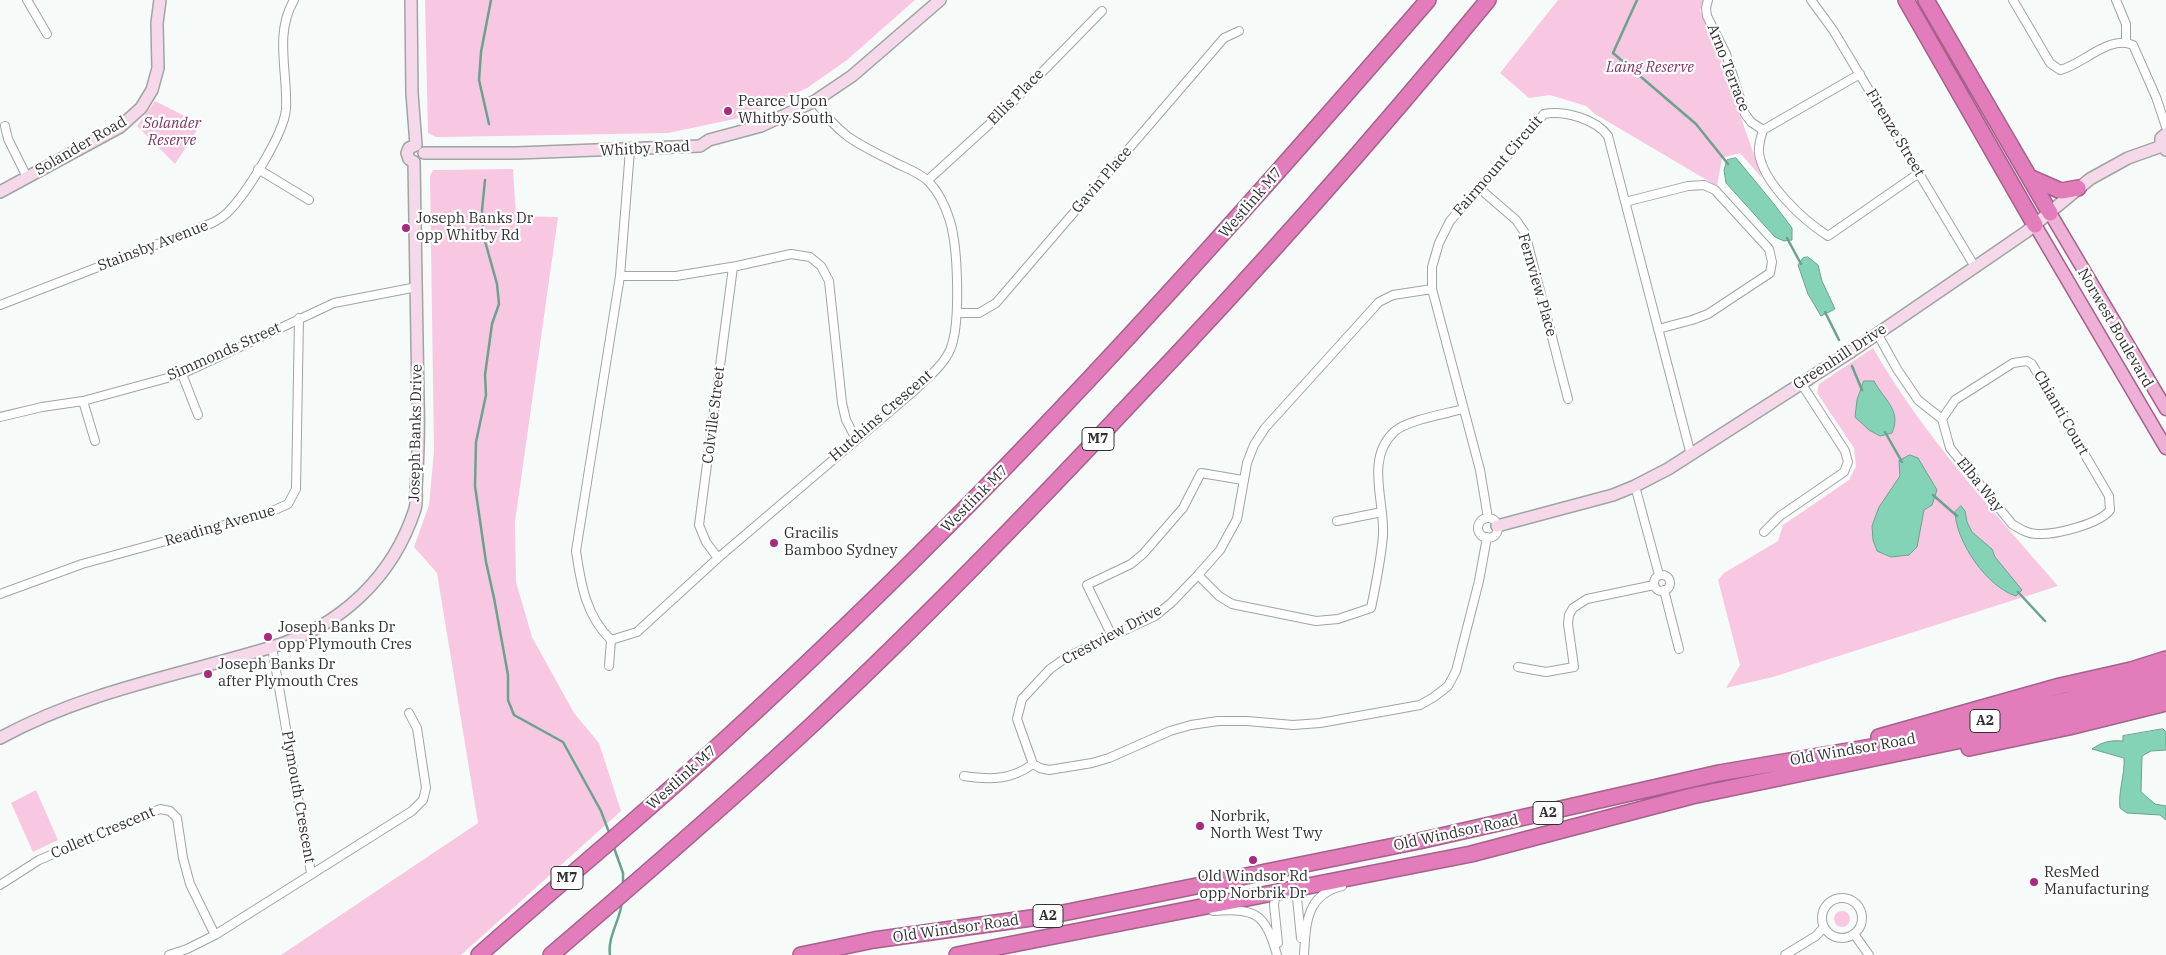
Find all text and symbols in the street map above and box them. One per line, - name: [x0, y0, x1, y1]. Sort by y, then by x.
- street label: Arno Terrace: [1703, 21, 1753, 115]
- park label: Laing Reserve: [1606, 59, 1694, 77]
- street label: Ellis Place: [984, 65, 1048, 129]
- street label: Firenze Street: [1862, 86, 1928, 180]
- place label: Pearce Upon Whitby South: [738, 93, 834, 128]
- marker: Pearce Upon Whitby South: [722, 105, 734, 117]
- street label: Fairmount Circuit: [1450, 112, 1546, 220]
- street label: Solander Road: [32, 113, 130, 179]
- park label: Solander Reserve: [143, 115, 201, 150]
- street label: Whitby Road: [600, 138, 690, 160]
- street label: Gavin Place: [1068, 143, 1136, 217]
- street label: Westlink M7: [1215, 164, 1287, 242]
- place label: Joseph Banks Dr opp Whitby Rd: [416, 210, 533, 245]
- street label: Stainsby Avenue: [95, 217, 211, 275]
- marker: Joseph Banks Dr opp Whitby Rd: [400, 222, 412, 234]
- street label: Fernview Place: [1514, 231, 1560, 339]
- street label: Norwest Boulevard: [2073, 265, 2157, 391]
- street label: Simmonds Street: [165, 319, 283, 385]
- street label: Greenhill Drive: [1790, 320, 1890, 394]
- street label: Joseph Banks Drive: [406, 364, 426, 502]
- street label: Colville Street: [699, 365, 729, 465]
- street label: Hutchins Crescent: [826, 366, 936, 466]
- street label: Chianti Court: [2030, 368, 2092, 458]
- road number: M7: [1082, 428, 1114, 450]
- street label: Elba Way: [1953, 454, 2007, 516]
- street label: Westlink M7: [938, 462, 1012, 536]
- street label: Reading Avenue: [163, 502, 277, 550]
- place label: Gracilis Bamboo Sydney: [784, 525, 898, 560]
- marker: Gracilis Bamboo Sydney: [768, 537, 780, 549]
- street label: Crestview Drive: [1059, 601, 1165, 669]
- place label: Joseph Banks Dr opp Plymouth Cres: [278, 619, 412, 654]
- marker: Joseph Banks Dr opp Plymouth Cres: [262, 631, 274, 643]
- place label: Joseph Banks Dr after Plymouth Cres: [218, 656, 358, 691]
- marker: Joseph Banks Dr after Plymouth Cres: [202, 668, 214, 680]
- road number: A2: [1970, 709, 2000, 732]
- street label: Plymouth Crescent: [277, 729, 319, 865]
- street label: Old Windsor Road: [1789, 730, 1917, 770]
- street label: Westlink M7: [643, 742, 721, 814]
- road number: A2: [1533, 801, 1563, 824]
- street label: Collett Crescent: [48, 803, 158, 863]
- place label: Norbrik, North West Twy: [1210, 808, 1323, 843]
- street label: Old Windsor Road: [1392, 811, 1520, 855]
- marker: Norbrik, North West Twy: [1194, 820, 1206, 832]
- marker: Old Windsor Rd opp Norbrik Dr: [1247, 854, 1259, 866]
- place label: ResMed Manufacturing: [2044, 864, 2149, 899]
- road number: M7: [551, 866, 583, 890]
- place label: Old Windsor Rd opp Norbrik Dr: [1198, 868, 1308, 903]
- marker: ResMed Manufacturing: [2028, 876, 2040, 888]
- road number: A2: [1033, 904, 1063, 928]
- street label: Old Windsor Road: [892, 911, 1020, 947]

